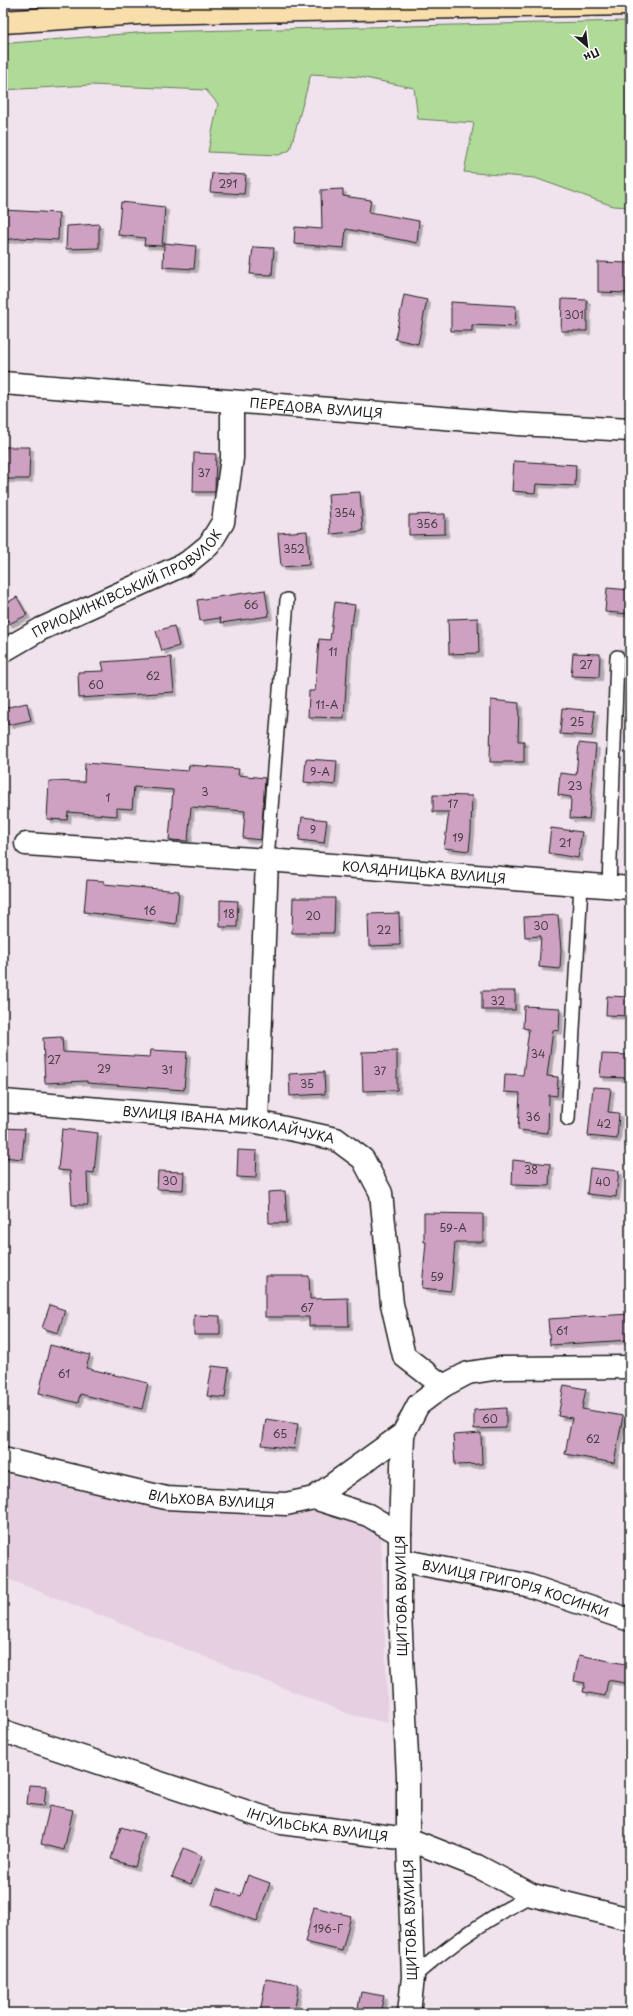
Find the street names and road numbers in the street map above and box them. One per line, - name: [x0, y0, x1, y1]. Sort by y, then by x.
- street label: ПЕРЕДОВА ВУЛИЦЯ: [249, 393, 383, 422]
- street label: ПРИОДИНКІВСЬКИЙ ПРОВУЛОК: [28, 525, 225, 641]
- street label: КОЛЯДНИЦЬКА ВУЛИЦЯ: [342, 856, 507, 887]
- street label: ВУЛИЦЯ ІВАНА МИКОЛАЙЧУКА: [122, 1101, 336, 1147]
- street label: ВІЛЬХОВА ВУЛИЦЯ: [147, 1484, 275, 1512]
- street label: ЩИТОВА ВУЛИЦЯ: [390, 1535, 411, 1657]
- street label: ВУЛИЦЯ ГРИГОРІЯ КОСИНКИ: [421, 1555, 612, 1621]
- street label: ІНГУЛЬСЬКА ВУЛИЦЯ: [244, 1802, 389, 1845]
- street label: ЩИТОВА ВУЛИЦЯ: [398, 1859, 421, 1981]

